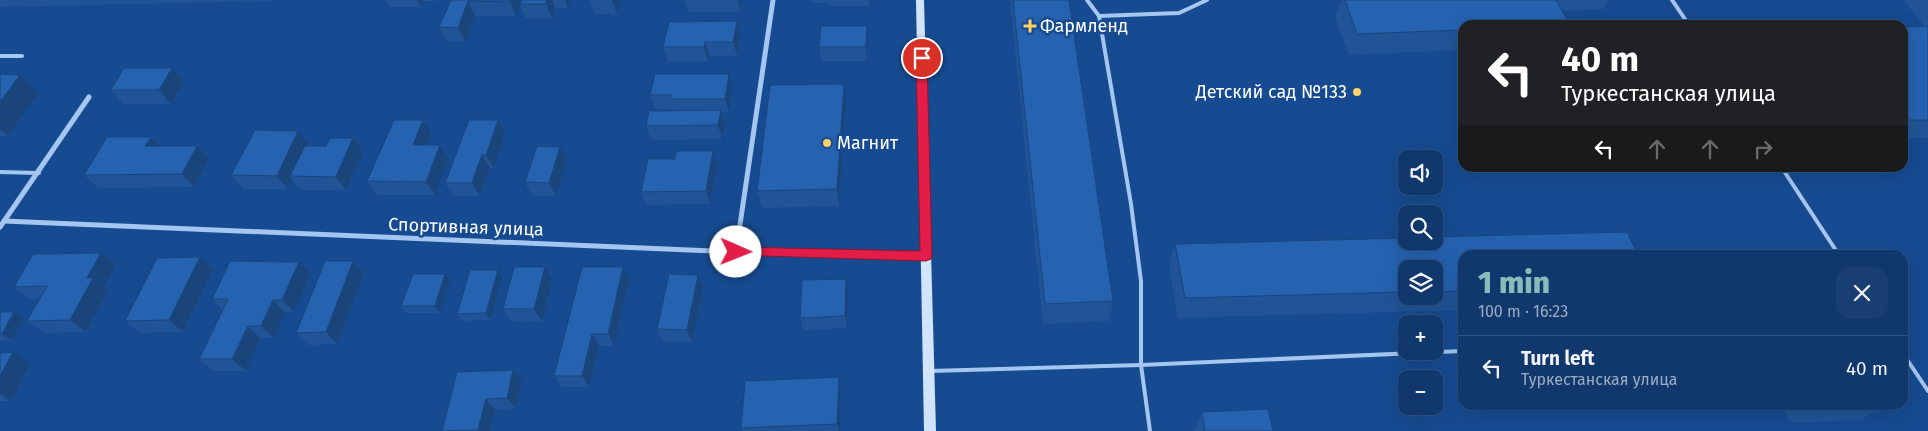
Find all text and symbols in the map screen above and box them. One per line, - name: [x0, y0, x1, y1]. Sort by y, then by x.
- place label: Фармленд: [1040, 15, 1128, 37]
- marker: Фармленд: [1024, 20, 1036, 32]
- pin: [901, 37, 943, 79]
- text: 40 m: [1561, 38, 1639, 80]
- icon: left: [1478, 40, 1543, 105]
- icon: arrive: [908, 44, 936, 72]
- text: Туркестанская улица: [1561, 80, 1776, 107]
- place label: Детский сад №133: [1195, 81, 1347, 103]
- marker: Детский сад №133: [1351, 86, 1363, 98]
- place label: Магнит: [837, 132, 899, 154]
- icon: left: [1590, 135, 1618, 163]
- icon: ahead: [1643, 135, 1671, 163]
- icon: ahead: [1696, 135, 1724, 163]
- icon: right: [1749, 135, 1777, 163]
- marker: Магнит: [821, 137, 833, 149]
- map controls: [1398, 150, 1443, 415]
- button: sound: [1398, 150, 1443, 195]
- button: search: [1398, 205, 1443, 250]
- street label: Спортивная улица: [388, 213, 544, 241]
- position arrow: [709, 225, 761, 277]
- button: layers: [1398, 260, 1443, 305]
- text: 1 min: [1478, 265, 1550, 301]
- button: close: [1836, 267, 1888, 319]
- text: 100 m · 16:23: [1478, 302, 1568, 321]
- button: +: [1398, 315, 1443, 360]
- text: Turn left: [1521, 347, 1595, 370]
- icon: left: [1478, 354, 1506, 382]
- text: 40 m: [1846, 357, 1888, 380]
- button: −: [1398, 370, 1443, 415]
- text: Туркестанская улица: [1521, 370, 1677, 389]

